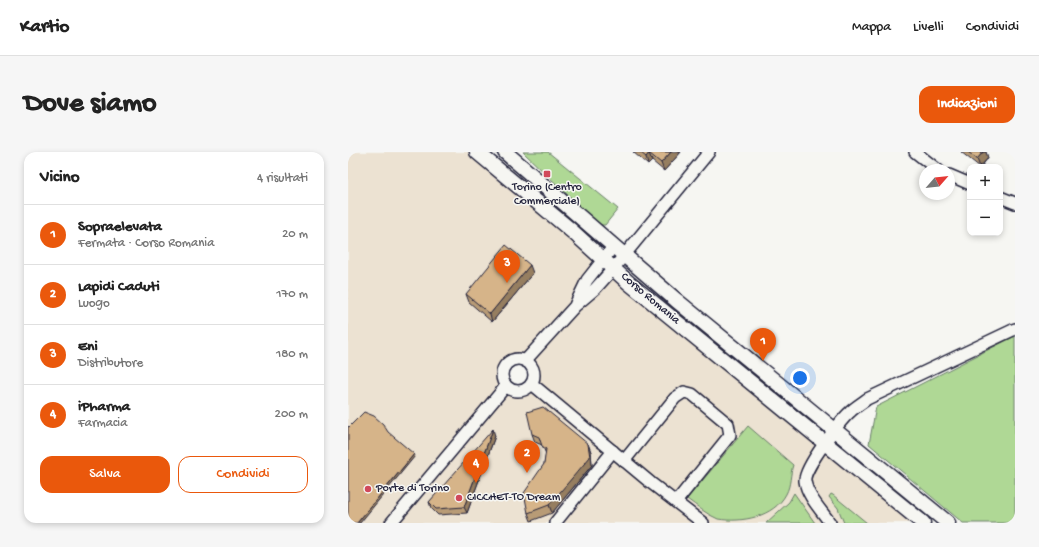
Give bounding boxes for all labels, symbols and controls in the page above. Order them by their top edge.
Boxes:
text: Kartio [20,16,69,39]
text: Mappa [852,19,891,36]
text: Livelli [913,19,944,36]
text: Condividi [966,19,1019,36]
button: Indicazioni [919,86,1015,123]
text: Dove siamo [24,88,157,121]
north arrow [919,164,955,200]
map controls [967,164,1003,236]
button: + [967,164,1003,200]
text: Vicino [40,168,80,188]
marker: Torino (Centro Commerciale) [542,169,552,179]
text: 4 risultati [257,171,308,186]
place label: Torino (Centro Commerciale) [511,181,582,209]
button: − [967,200,1003,236]
text: Sopraelevata [78,218,162,236]
text: 1 [50,227,56,242]
text: 20 m [282,227,308,242]
text: Fermata · Corso Romania [78,236,214,251]
pin: 3 [494,250,520,283]
street label: Corso Romania [617,270,683,328]
text: Lapidi Caduti [78,278,160,296]
text: 2 [50,287,56,302]
text: 170 m [276,287,308,302]
text: Luogo [78,296,110,311]
pin: 1 [750,328,776,361]
text: Eni [78,338,98,356]
text: 3 [50,347,56,362]
text: 180 m [276,347,308,362]
text: Distributore [78,356,143,371]
your location [790,368,810,388]
text: iPharma [78,398,130,416]
text: 4 [50,407,56,422]
text: 200 m [275,407,308,422]
text: Farmacia [78,416,127,431]
pin: 2 [514,440,540,473]
pin: 4 [463,450,489,483]
button: Salva [40,456,170,493]
button: Condividi [178,456,308,493]
place label: Porte di Torino [375,482,449,496]
marker: Porte di Torino [363,484,373,494]
place label: CICCHET-TO Dream [467,491,561,505]
marker: CICCHET-TO Dream [454,493,464,503]

